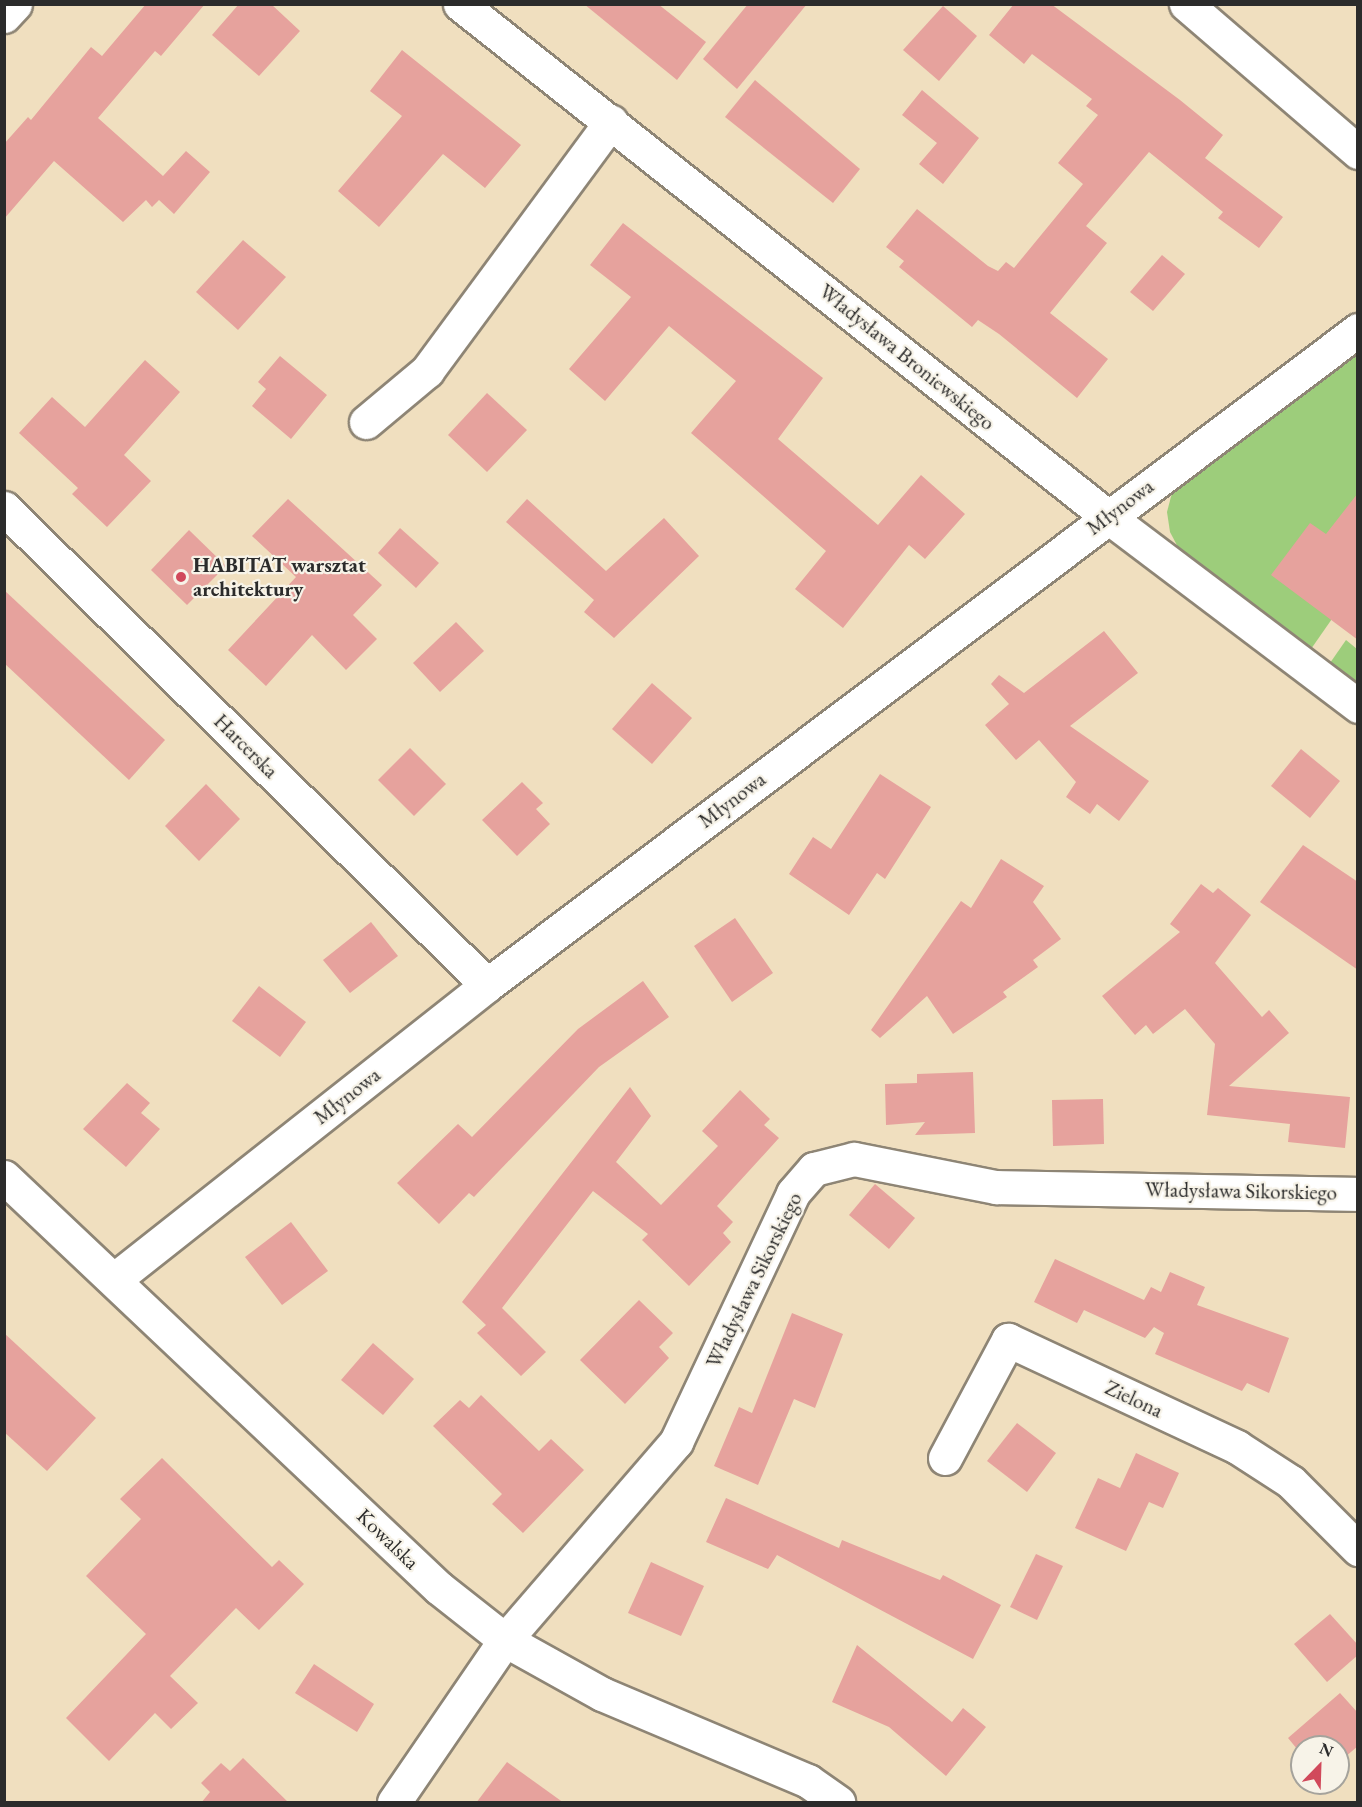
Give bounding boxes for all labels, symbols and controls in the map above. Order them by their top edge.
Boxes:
street label: Władysława Broniewskiego [814,278,1000,436]
street label: Młynowa [1081,474,1159,540]
place label: HABITAT warsztat architektury [193,552,366,602]
marker: HABITAT warsztat architektury [174,570,188,584]
street label: Harcerska [209,709,283,783]
street label: Młynowa [693,767,771,833]
street label: Młynowa [309,1062,385,1130]
street label: Władysława Sikorskiego [1145,1177,1337,1205]
street label: Władysława Sikorskiego [701,1188,807,1372]
street label: Zielona [1101,1375,1167,1423]
street label: Kowalska [352,1503,424,1575]
north arrow [1290,1735,1350,1795]
text: N [1316,1738,1337,1762]

